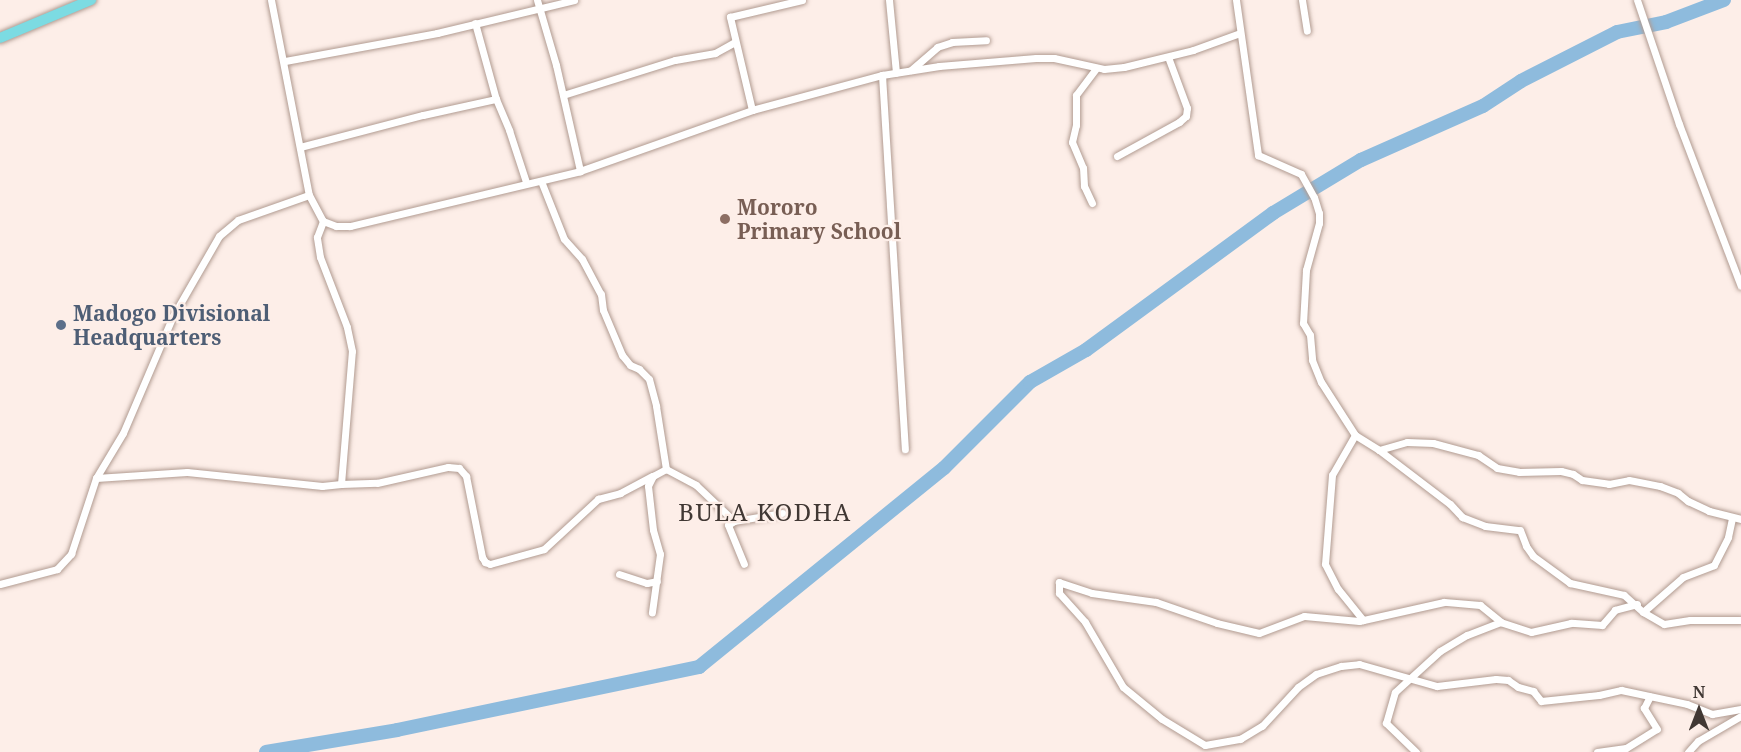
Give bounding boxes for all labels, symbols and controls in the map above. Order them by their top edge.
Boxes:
place label: Mororo Primary School [737,194,901,244]
marker: Mororo Primary School [718,212,732,226]
place label: Madogo Divisional Headquarters [73,300,270,350]
marker: Madogo Divisional Headquarters [54,318,68,332]
district label: BULA KODHA [678,498,852,526]
north arrow [1669,680,1729,740]
text: N [1693,681,1705,703]

